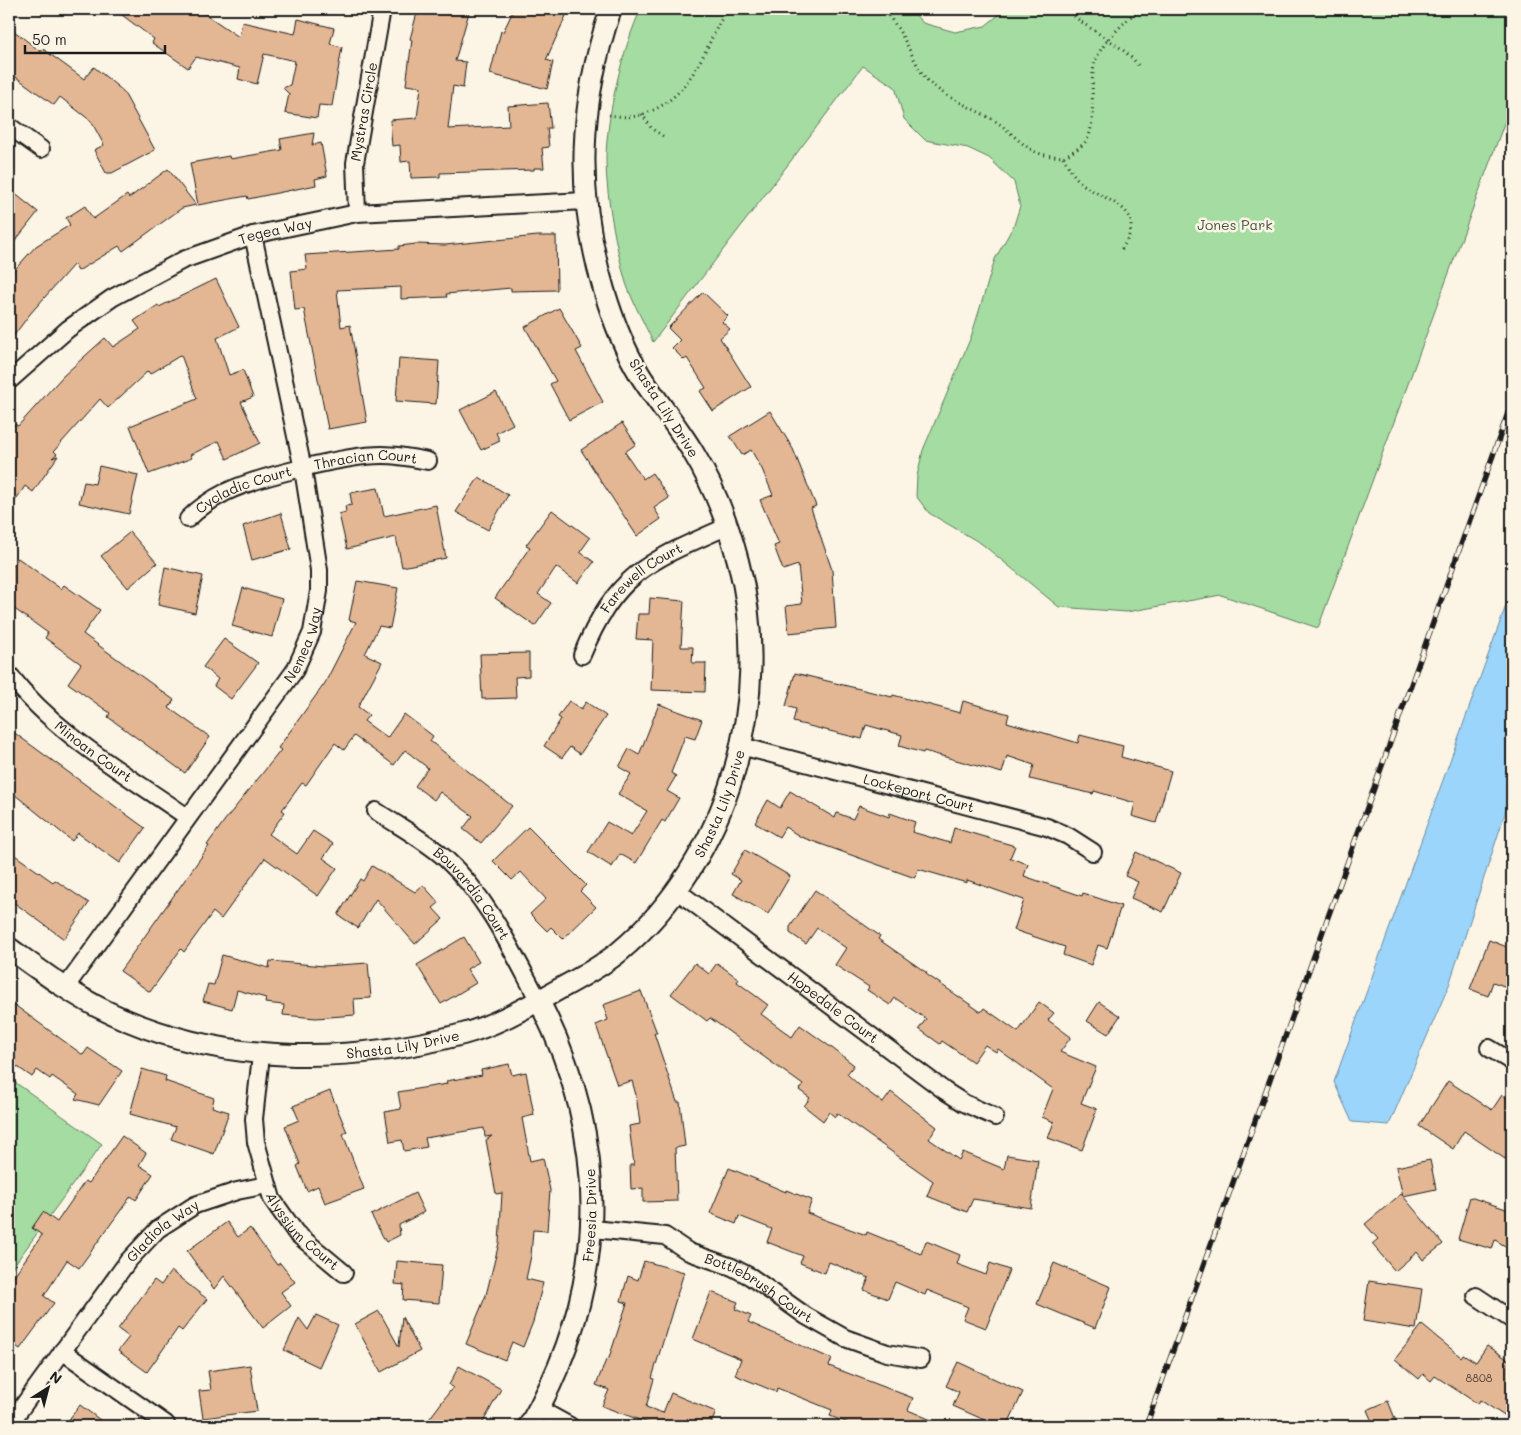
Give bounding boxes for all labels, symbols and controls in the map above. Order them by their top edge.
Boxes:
scale bar [25,22,165,54]
text: 50 m [32,29,67,49]
street label: Mystras Circle [345,61,381,163]
street label: Tegea Way [236,213,314,248]
park label: Jones Park [1197,215,1273,234]
street label: Shasta Lily Drive [625,354,704,461]
street label: Thracian Court [312,445,419,474]
street label: Cycladic Court [191,461,293,518]
street label: Farewell Court [596,538,685,616]
street label: Nemea Way [279,606,325,686]
street label: Minoan Court [51,716,136,786]
street label: Shasta Lily Drive [689,748,749,861]
street label: Lockeport Court [862,769,976,816]
street label: Bouvardia Court [430,842,514,943]
street label: Hopedale Court [784,967,883,1047]
street label: Shasta Lily Drive [345,1025,462,1063]
street label: Freesia Drive [578,1168,601,1263]
street label: Alyssium Court [262,1190,343,1274]
street label: Gladiola Way [122,1195,202,1266]
street label: Bottlebrush Court [702,1248,816,1327]
north arrow [22,1362,72,1412]
text: N [46,1366,66,1388]
house number: 8808 [1466,1370,1493,1385]

